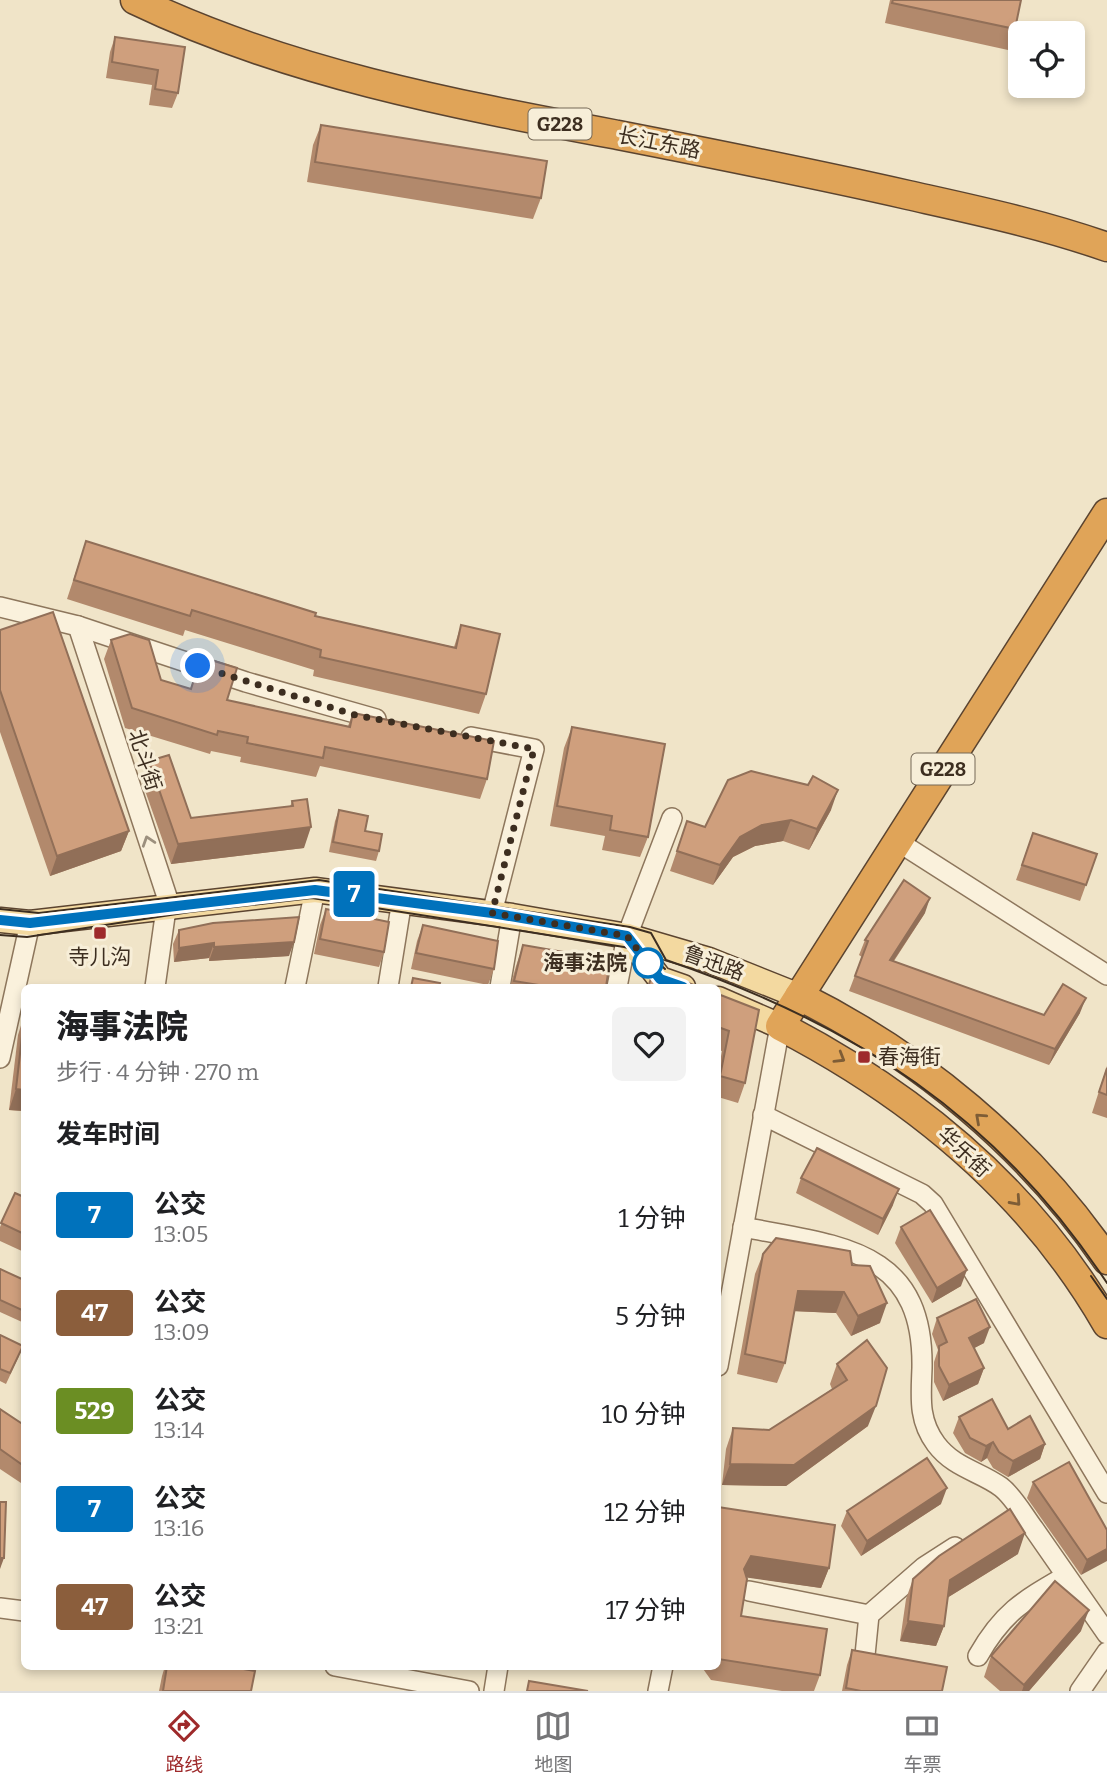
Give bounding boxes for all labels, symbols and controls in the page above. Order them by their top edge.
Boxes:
map controls [1008,21,1085,98]
button: locate [1008,21,1085,98]
road number: G228 [528,108,592,140]
street label: 长江东路 [615,122,703,164]
your location [180,648,215,683]
street label: 北斗街 [123,726,167,794]
road number: G228 [912,754,974,784]
one-way arrow [142,835,156,848]
line badge: 7 [331,871,377,917]
text: 7 [348,880,360,908]
marker: 寺儿沟 [92,925,108,941]
street label: 鲁迅路 [680,940,748,986]
place label: 寺儿沟 [69,944,132,970]
marker: 海事法院 [633,948,663,978]
place label: 海事法院 [543,950,627,976]
text: 海事法院 [56,1007,188,1047]
button: heart [612,1007,686,1081]
place label: 春海街 [878,1044,941,1070]
marker: 春海街 [856,1049,872,1065]
one-way arrow [832,1050,845,1063]
text: 步行 · 4 分钟 · 270 m [56,1058,259,1086]
one-way arrow [975,1114,988,1126]
text: 发车时间 [56,1119,160,1150]
street label: 华乐街 [932,1121,996,1183]
text: 公交 [154,1189,206,1220]
one-way arrow [1007,1193,1020,1206]
text: 7 [88,1201,101,1229]
text: 1 分钟 [618,1203,686,1234]
text: 13:05 [154,1220,208,1248]
text: 公交 [154,1287,206,1318]
text: 47 [81,1299,108,1327]
text: 5 分钟 [615,1301,686,1332]
text: 13:09 [154,1318,210,1346]
text: 公交 [154,1385,206,1416]
text: 529 [74,1397,115,1425]
text: 10 分钟 [602,1399,686,1430]
text: 13:14 [154,1416,204,1444]
text: 公交 [154,1483,206,1514]
text: 7 [88,1495,101,1523]
text: 12 分钟 [604,1497,686,1528]
text: 13:16 [154,1514,204,1542]
text: 公交 [154,1581,206,1612]
text: 47 [81,1593,108,1621]
text: 17 分钟 [605,1595,686,1626]
text: 13:21 [154,1612,203,1640]
tab: 路线 [165,1707,204,1776]
tab: 地图 [534,1707,573,1776]
tab: 车票 [903,1707,942,1776]

